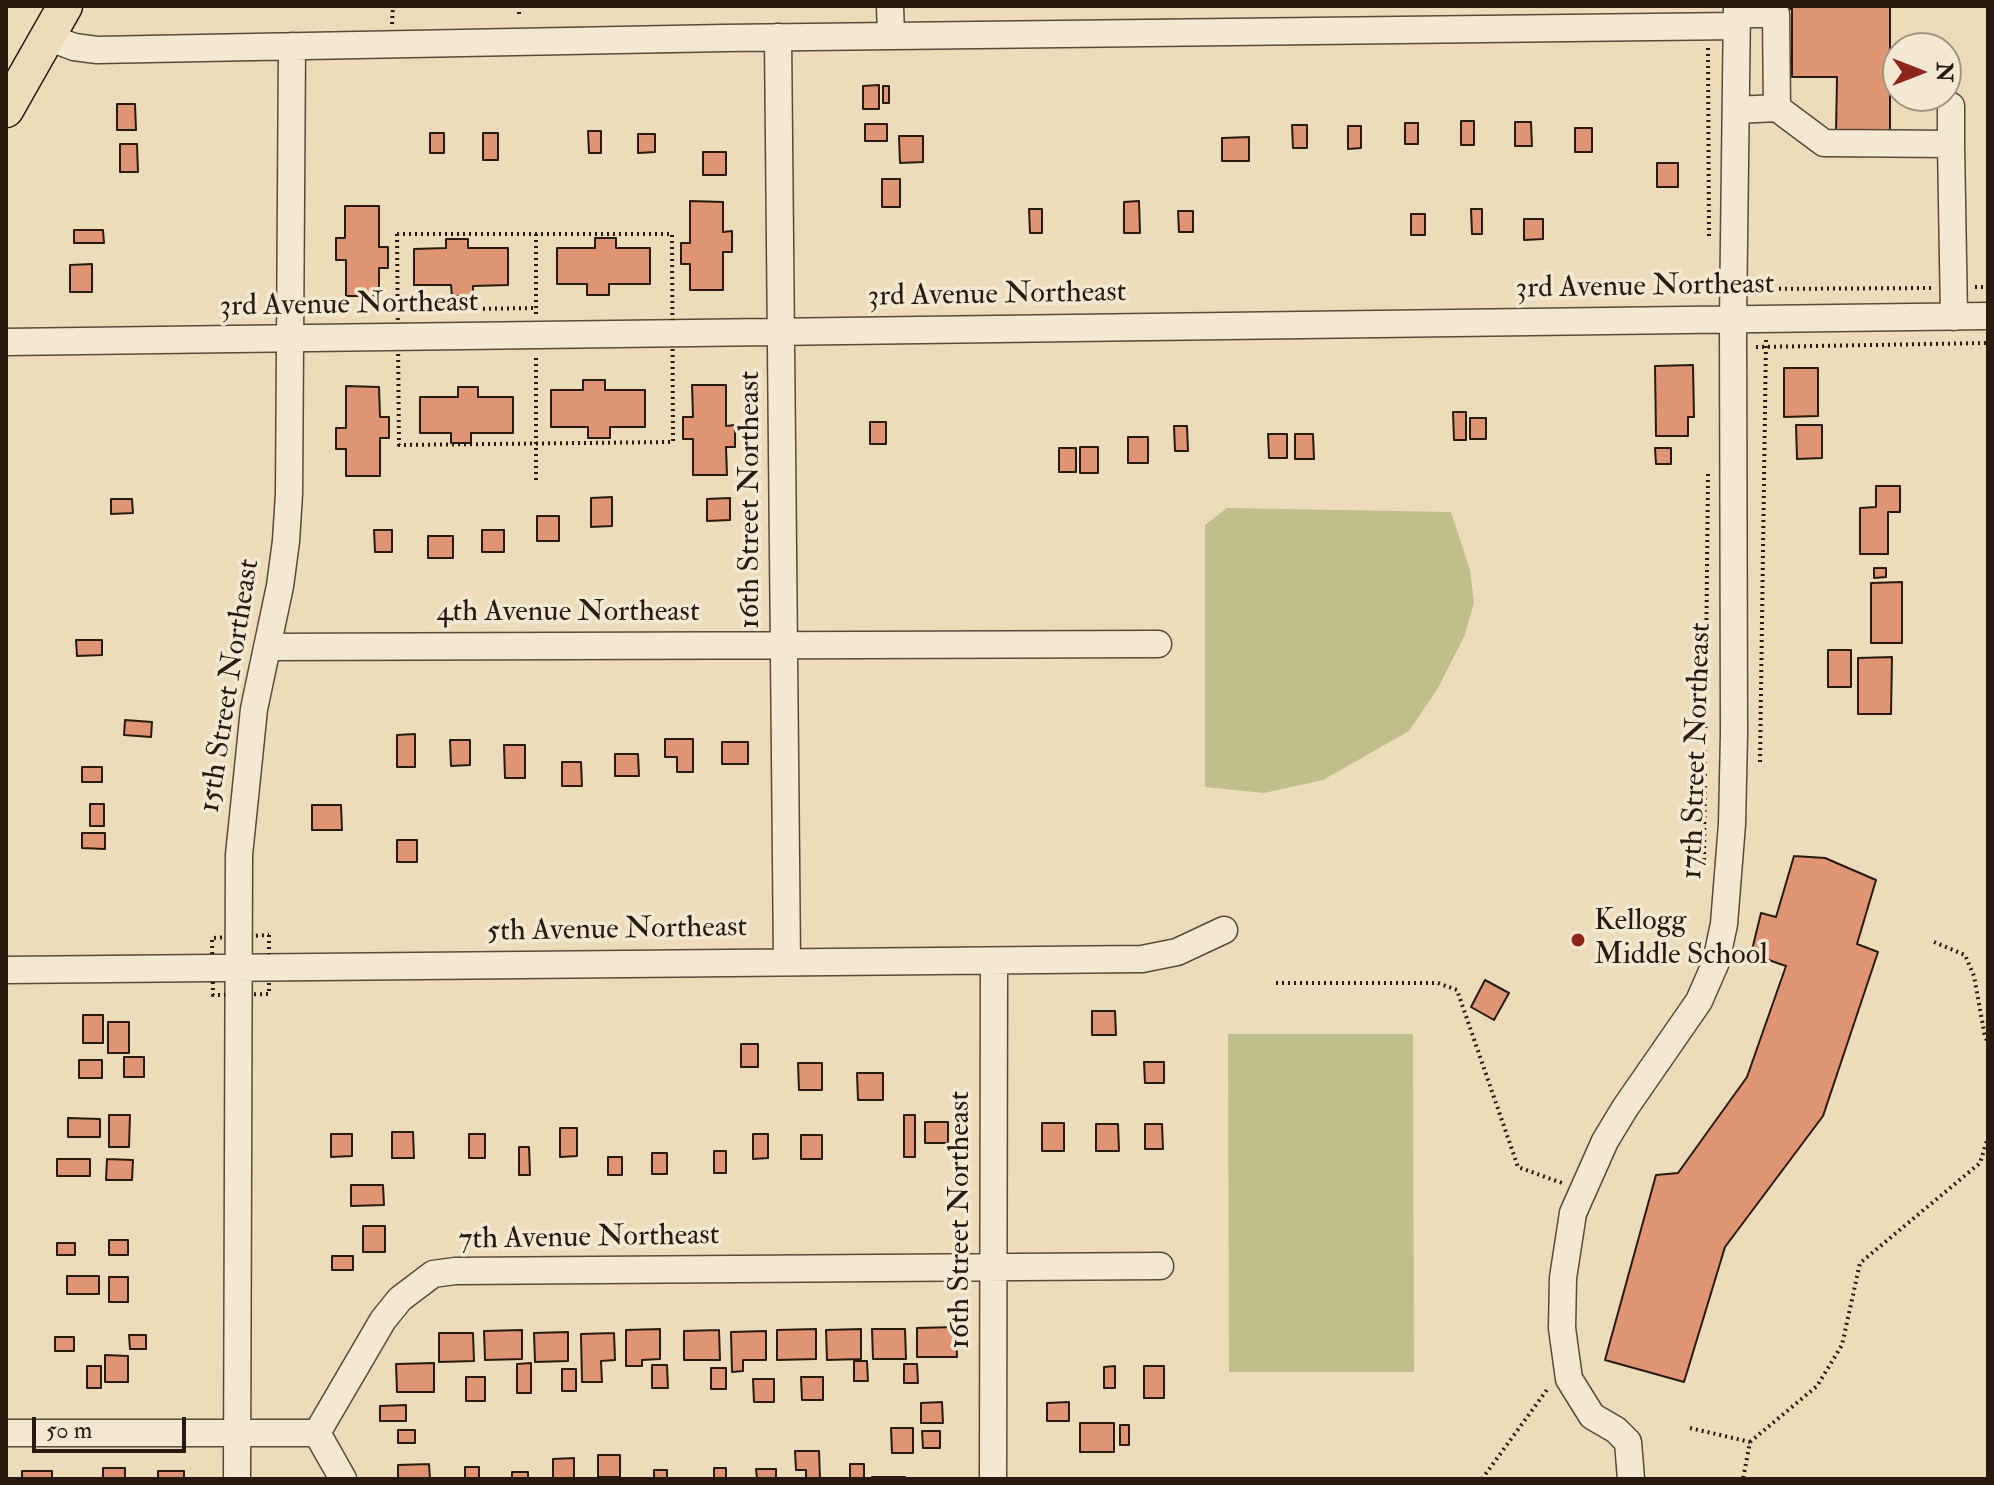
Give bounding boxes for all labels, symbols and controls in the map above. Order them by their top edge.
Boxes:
north arrow [1882,32,1962,112]
text: N [1930,62,1958,82]
street label: 3rd Avenue Northeast [1515,268,1775,308]
street label: 3rd Avenue Northeast [867,276,1127,316]
street label: 3rd Avenue Northeast [219,286,479,326]
street label: 16th Street Northeast [734,371,770,629]
street label: 15th Street Northeast [193,557,269,815]
street label: 4th Avenue Northeast [436,596,700,632]
street label: 17th Street Northeast [1676,622,1720,880]
place label: Kellogg Middle School [1594,905,1768,976]
street label: 5th Avenue Northeast [487,911,747,951]
marker: Kellogg Middle School [1569,931,1587,949]
street label: 16th Street Northeast [944,1091,980,1349]
street label: 7th Avenue Northeast [458,1219,720,1259]
scale bar [36,1401,190,1451]
text: 50 m [46,1415,92,1446]

